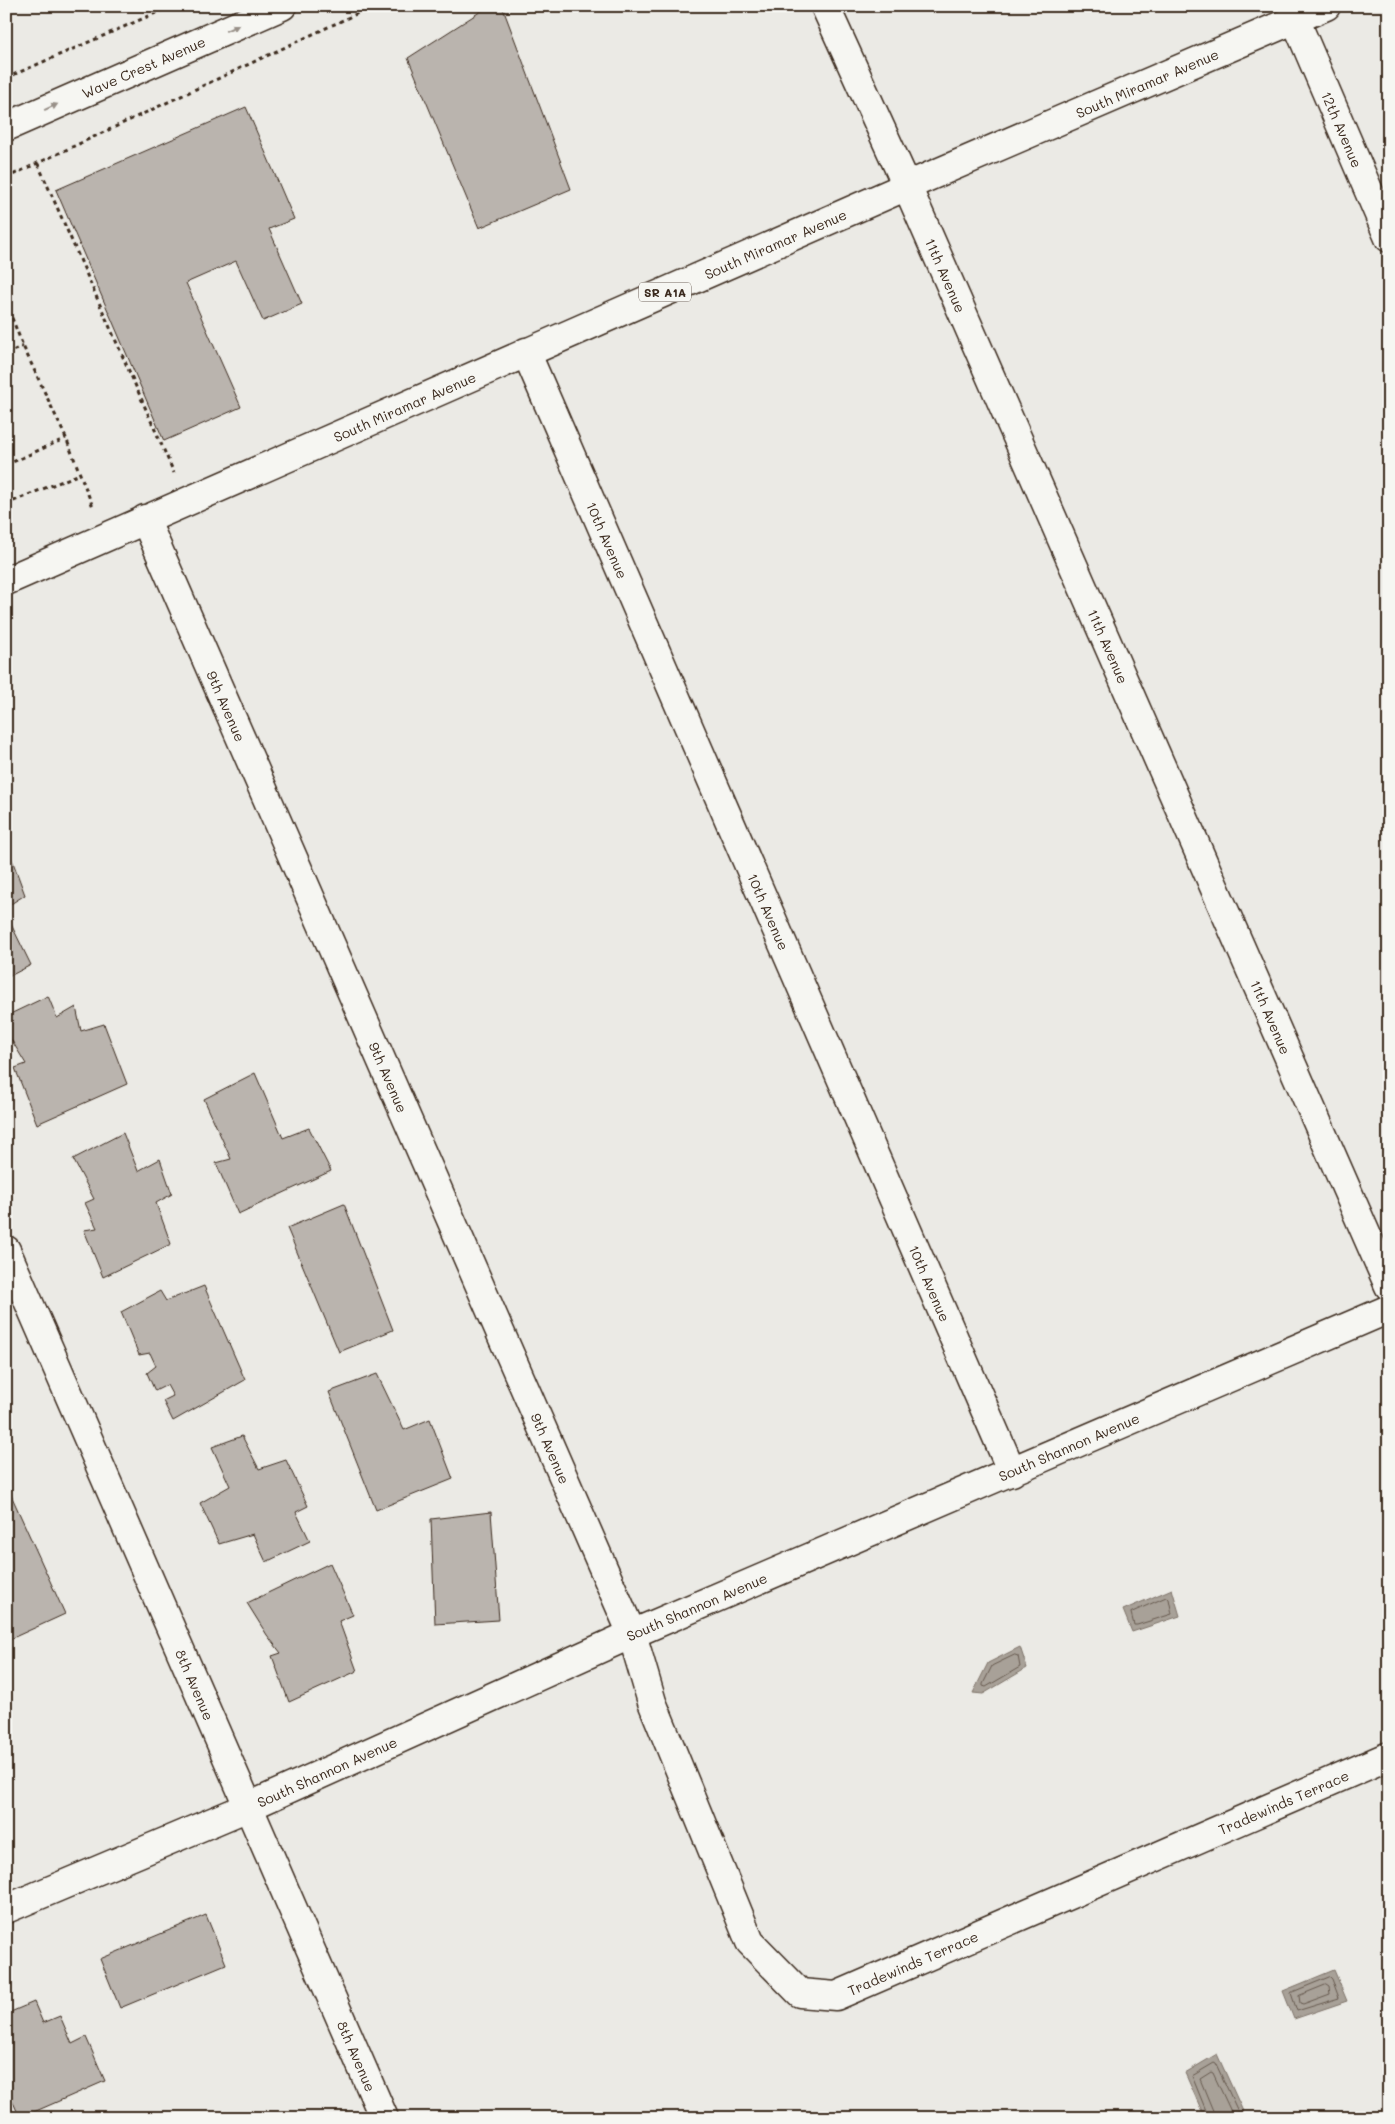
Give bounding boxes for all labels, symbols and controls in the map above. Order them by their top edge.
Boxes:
one-way arrow [225,24,239,32]
street label: Wave Crest Avenue [79,31,208,102]
street label: South Miramar Avenue [1073,44,1221,122]
street label: 12th Avenue [1318,88,1367,170]
one-way arrow [44,103,58,111]
street label: South Miramar Avenue [701,204,849,283]
street label: 11th Avenue [921,235,971,315]
road number: SR A1A [639,282,691,302]
street label: South Miramar Avenue [330,367,479,446]
street label: 10th Avenue [583,499,633,581]
street label: 11th Avenue [1084,606,1133,686]
street label: 9th Avenue [203,668,250,744]
street label: 10th Avenue [744,870,794,953]
street label: 11th Avenue [1246,977,1296,1057]
street label: 9th Avenue [365,1039,413,1115]
street label: 10th Avenue [905,1242,955,1324]
street label: South Shannon Avenue [995,1408,1142,1485]
street label: 9th Avenue [527,1410,575,1487]
street label: South Shannon Avenue [623,1568,770,1645]
street label: 8th Avenue [171,1646,219,1723]
street label: South Shannon Avenue [254,1732,400,1811]
street label: Tradewinds Terrace [1215,1765,1352,1839]
street label: Tradewinds Terrace [845,1926,981,1999]
street label: 8th Avenue [333,2017,381,2094]

